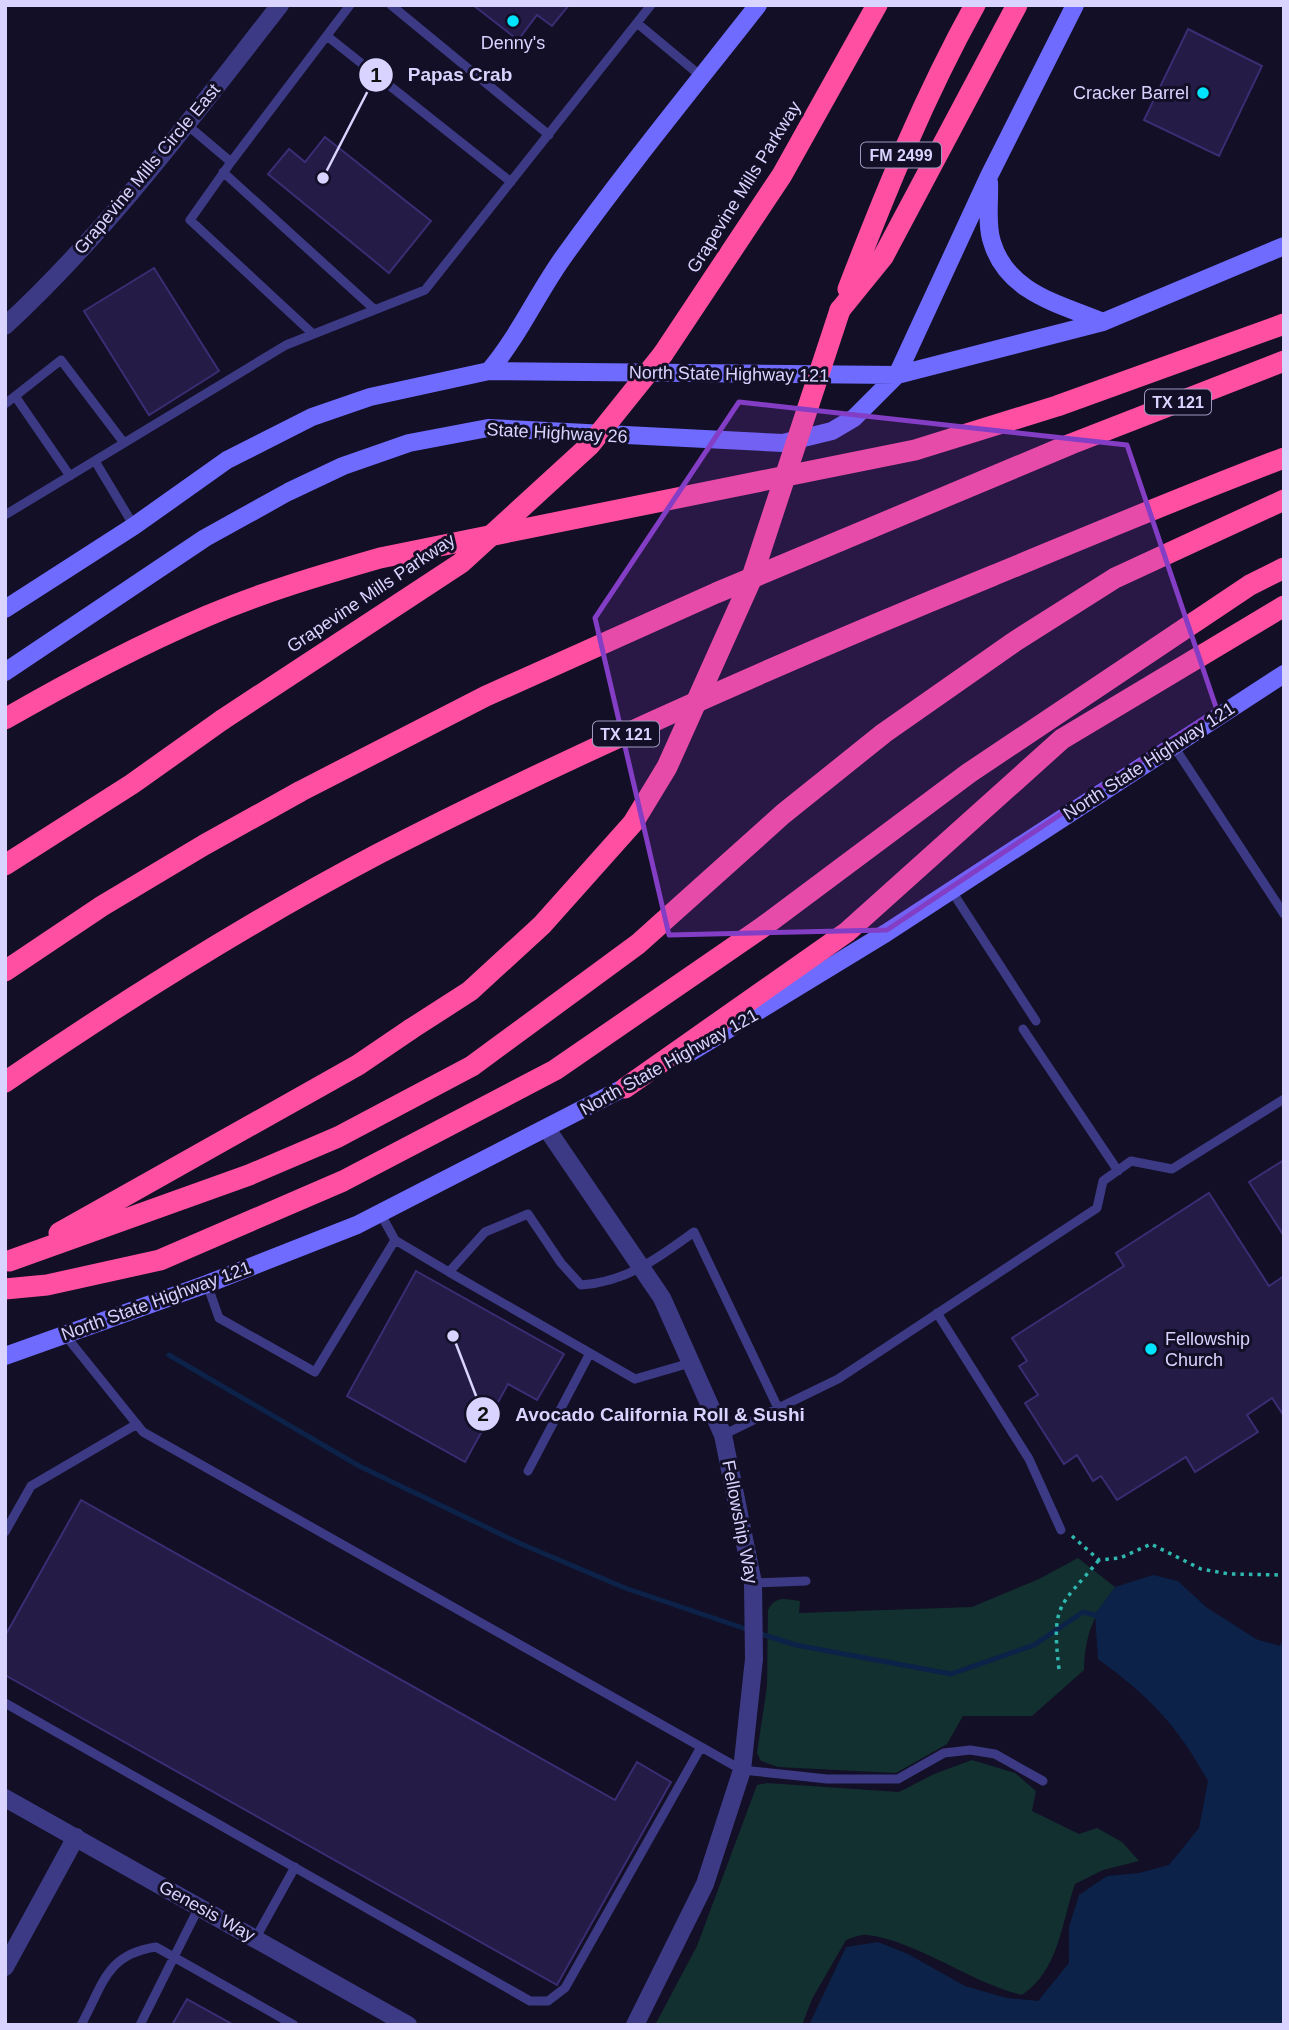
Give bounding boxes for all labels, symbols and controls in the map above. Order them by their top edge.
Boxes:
marker: Denny's [505,13,521,29]
place label: Denny's [481,33,545,53]
callout: Papas Crab [359,55,526,95]
text: 1 [370,63,382,86]
text: Papas Crab [408,64,512,85]
street label: Grapevine Mills Circle East [70,80,224,258]
place label: Cracker Barrel [1073,83,1189,103]
marker: Cracker Barrel [1195,85,1211,101]
street label: Grapevine Mills Parkway [683,98,805,276]
road number: FM 2499 [861,142,941,168]
street label: North State Highway 121 [629,362,829,386]
road number: TX 121 [1145,390,1211,414]
street label: State Highway 26 [486,419,628,447]
street label: Grapevine Mills Parkway [283,529,459,657]
street label: North State Highway 121 [1060,698,1238,824]
road number: TX 121 [593,722,659,747]
street label: North State Highway 121 [577,1005,761,1119]
street label: North State Highway 121 [59,1257,253,1345]
place label: Fellowship Church [1165,1329,1250,1370]
marker: Fellowship Church [1143,1341,1159,1357]
callout: Avocado California Roll & Sushi [466,1394,818,1434]
text: 2 [477,1402,489,1425]
text: Avocado California Roll & Sushi [515,1404,805,1425]
street label: Fellowship Way [718,1459,762,1585]
street label: Genesis Way [156,1876,258,1946]

